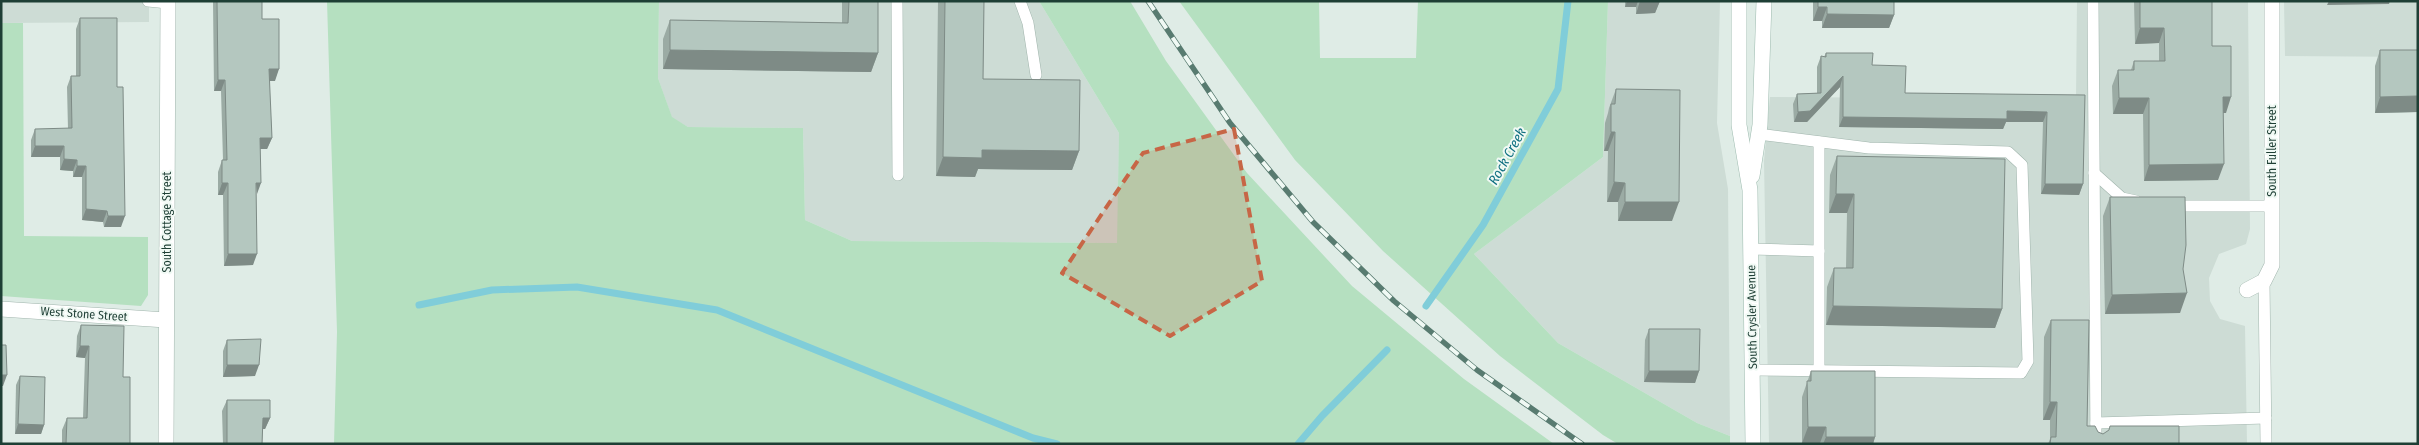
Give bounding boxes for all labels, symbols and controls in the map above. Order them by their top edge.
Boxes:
street label: South Fuller Street [2265,105,2279,197]
water label: Rock Creek [1485,125,1530,188]
street label: South Cottage Street [160,171,174,273]
street label: South Crysler Avenue [1744,265,1760,369]
street label: West Stone Street [40,304,128,324]

